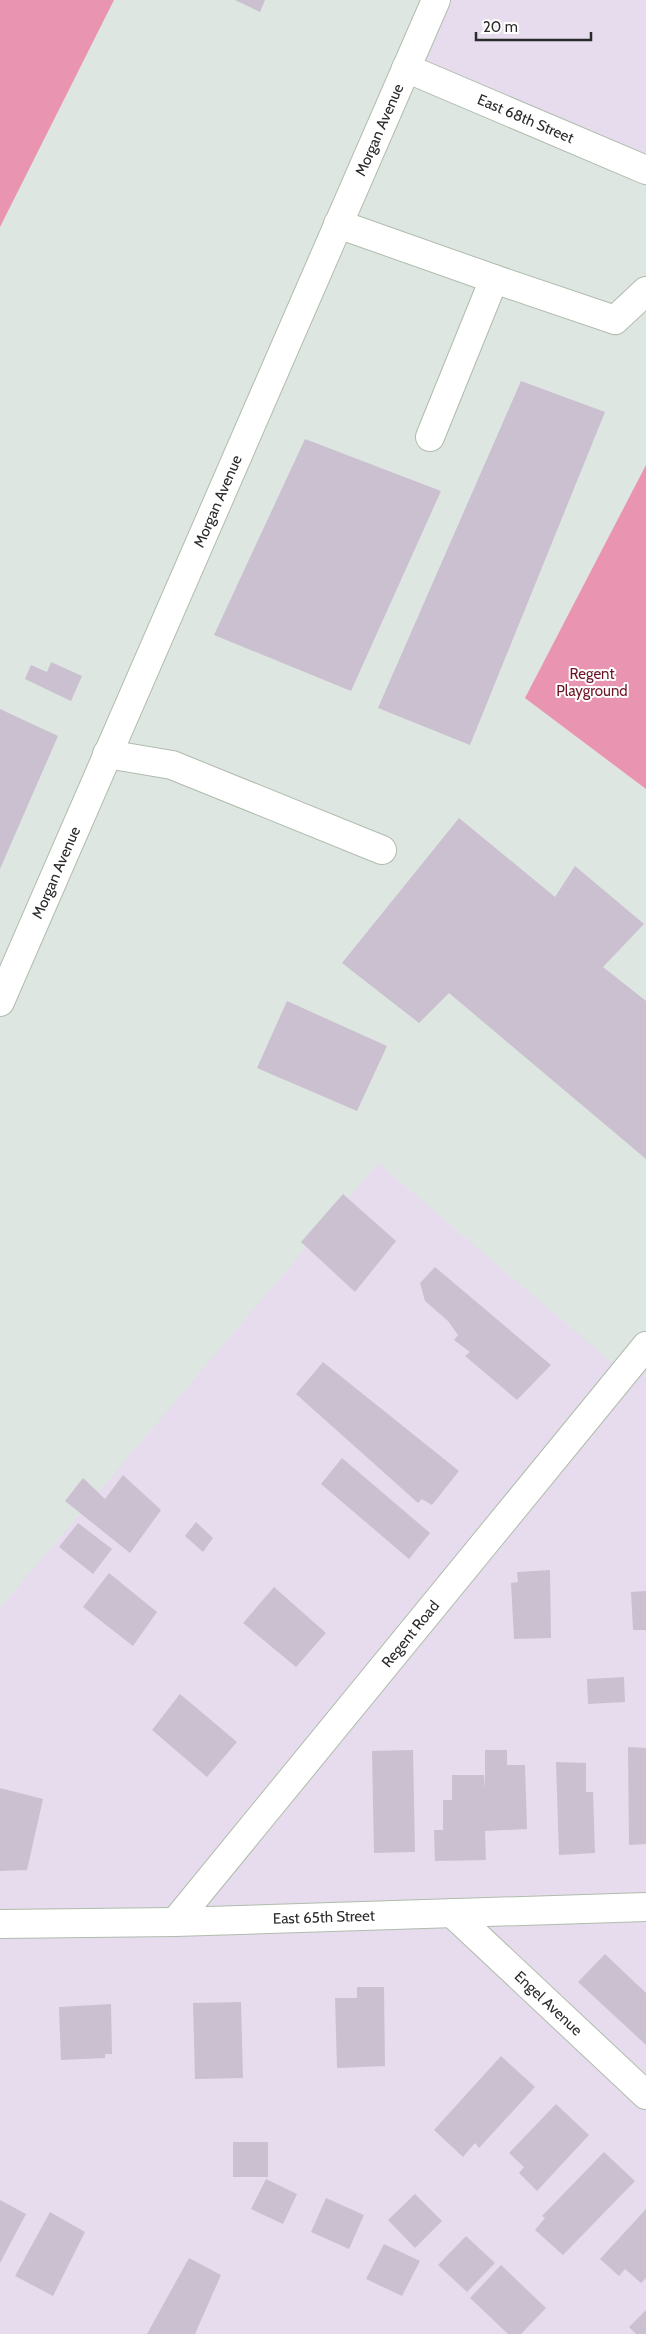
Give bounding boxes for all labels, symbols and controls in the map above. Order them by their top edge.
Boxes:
scale bar [476,10,591,42]
text: 20 m [483,18,518,36]
street label: Morgan Avenue [351,81,408,179]
street label: East 68th Street [475,90,577,147]
street label: Morgan Avenue [190,452,246,550]
park label: Regent Playground [556,665,628,700]
street label: Morgan Avenue [28,823,84,922]
street label: Regent Road [378,1597,443,1671]
street label: East 65th Street [273,1907,375,1928]
street label: Engel Avenue [511,1967,586,2040]

